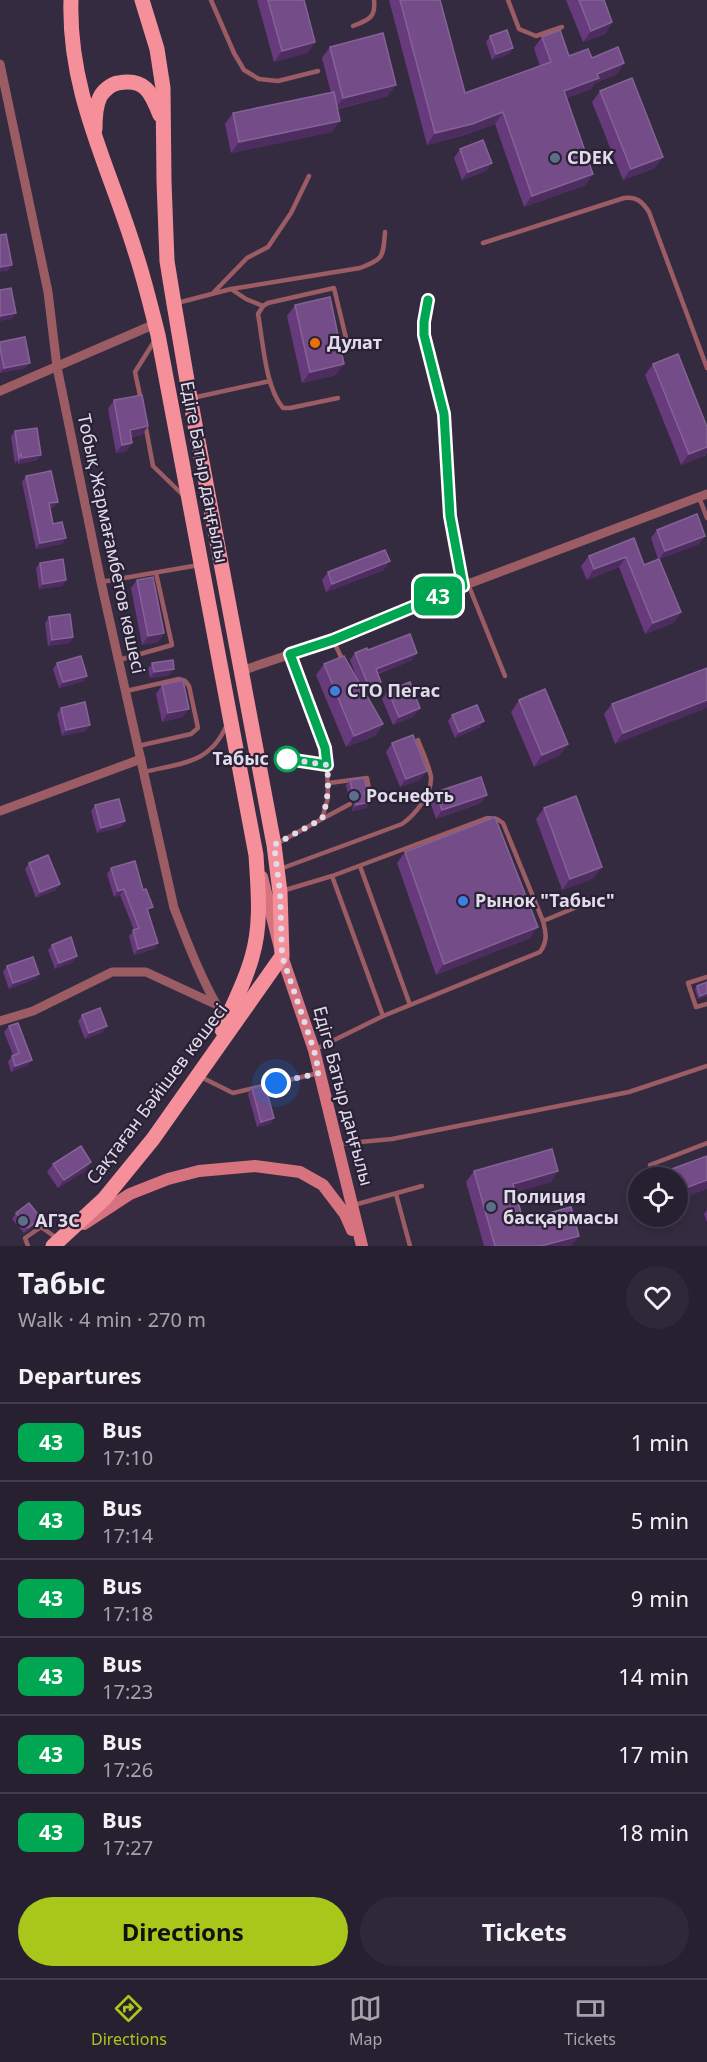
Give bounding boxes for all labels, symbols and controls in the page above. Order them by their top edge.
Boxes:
place label: CDEK [567,145,614,169]
marker: CDEK [548,151,562,165]
place label: Дулат [327,330,382,354]
marker: Дулат [308,336,322,350]
street label: Едіге Батыр даңғылы [176,379,234,565]
street label: Тобық Жармағамбетов көшесі [73,412,151,676]
line badge: 43 [411,576,465,616]
text: 43 [426,582,450,610]
place label: СТО Пегас [347,678,440,702]
marker: СТО Пегас [328,684,342,698]
place label: Табыс [213,746,269,770]
marker: Табыс [274,746,300,772]
place label: Роснефть [366,783,454,807]
marker: Роснефть [347,789,361,803]
place label: Рынок "Табыс" [475,888,615,912]
marker: Рынок "Табыс" [456,894,470,908]
street label: Сақтаған Бәйішев көшесі [80,998,232,1189]
street label: Едіге Батыр даңғылы [308,1003,379,1188]
your location [261,1068,291,1098]
map controls [628,1167,688,1227]
button: locate [628,1167,688,1227]
place label: Полиция басқармасы [503,1184,619,1229]
marker: Полиция басқармасы [484,1200,498,1214]
place label: АГЗС [35,1208,80,1232]
marker: АГЗС [16,1214,30,1228]
text: Табыс [18,1264,106,1302]
button: heart [626,1266,689,1329]
text: Walk · 4 min · 270 m [18,1306,206,1333]
text: Departures [18,1360,142,1390]
text: Bus [102,1414,142,1444]
text: 1 min [631,1427,689,1457]
text: 43 [39,1428,63,1456]
text: 17:10 [102,1444,153,1471]
text: Bus [102,1492,142,1522]
text: 5 min [631,1505,689,1535]
text: 43 [39,1506,63,1534]
text: 17:14 [102,1522,153,1549]
text: Bus [102,1570,142,1600]
text: 9 min [631,1583,689,1613]
text: 43 [39,1584,63,1612]
text: 17:18 [102,1600,153,1627]
text: Bus [102,1648,142,1678]
text: 14 min [618,1661,689,1691]
text: 43 [39,1662,63,1690]
text: 17:23 [102,1678,153,1705]
text: Bus [102,1726,142,1756]
text: 17 min [618,1739,689,1769]
text: 43 [39,1740,63,1768]
text: 17:26 [102,1756,153,1783]
text: Bus [102,1804,142,1834]
text: 18 min [618,1817,689,1847]
text: 43 [39,1818,63,1846]
text: 17:27 [102,1834,153,1861]
button: Directions [18,1897,348,1966]
button: Tickets [360,1897,689,1966]
tab: Directions [91,1992,167,2050]
tab: Map [349,1992,382,2050]
tab: Tickets [564,1992,616,2050]

